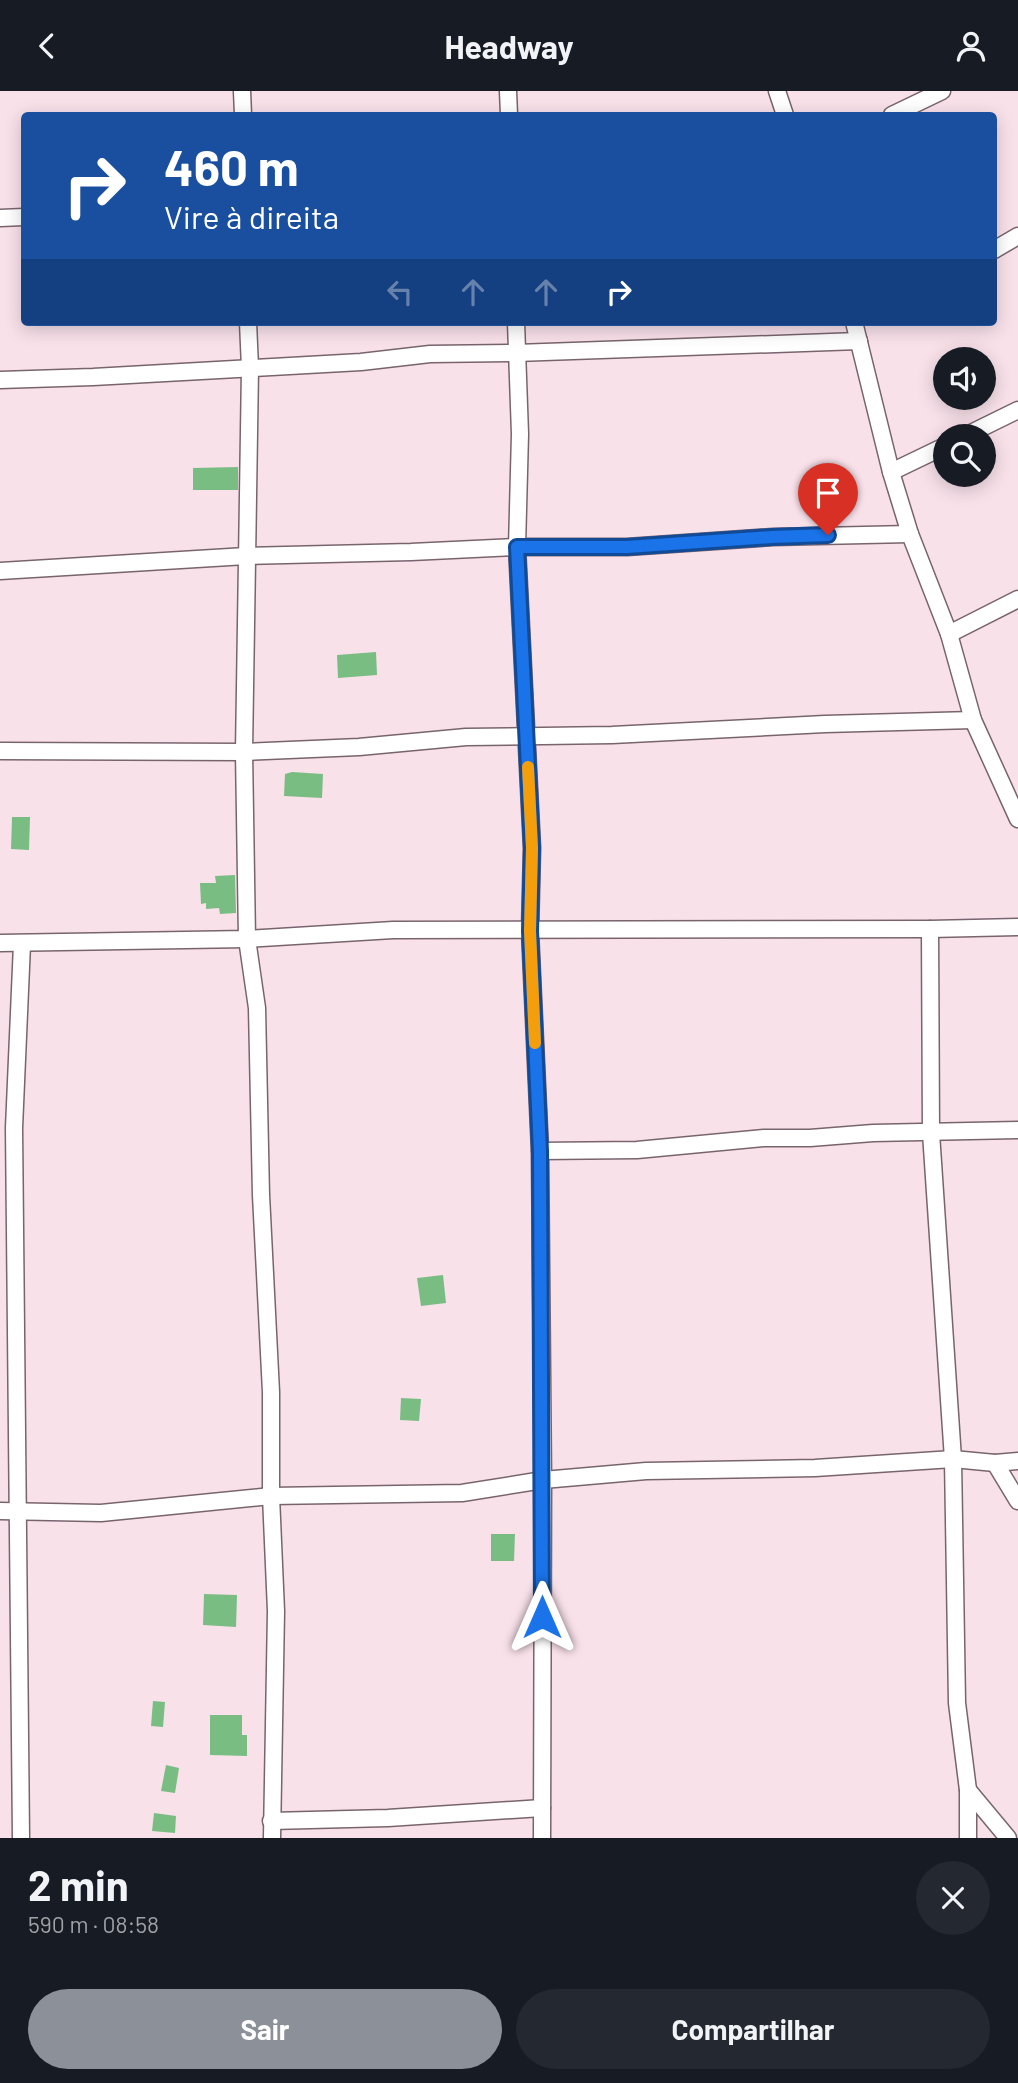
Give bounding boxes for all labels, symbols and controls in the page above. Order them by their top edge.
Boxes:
icon: back [28,27,66,65]
text: Headway [444,27,574,65]
icon: person [952,27,990,65]
text: 460 m [164,137,299,196]
icon: right [49,140,140,231]
text: Vire à direita [164,197,339,235]
icon: left [381,273,419,311]
icon: ahead [454,273,492,311]
icon: ahead [527,273,565,311]
icon: right [600,273,638,311]
map controls [933,347,996,487]
button: sound [933,347,996,410]
button: search [933,424,996,487]
pin [798,463,858,535]
icon: arrive [809,474,847,512]
position arrow [505,1580,579,1654]
text: 2 min [28,1859,129,1909]
button: close [916,1861,990,1935]
text: 590 m · 08:58 [28,1910,159,1938]
button: Sair [28,1989,502,2069]
button: Compartilhar [516,1989,990,2069]

